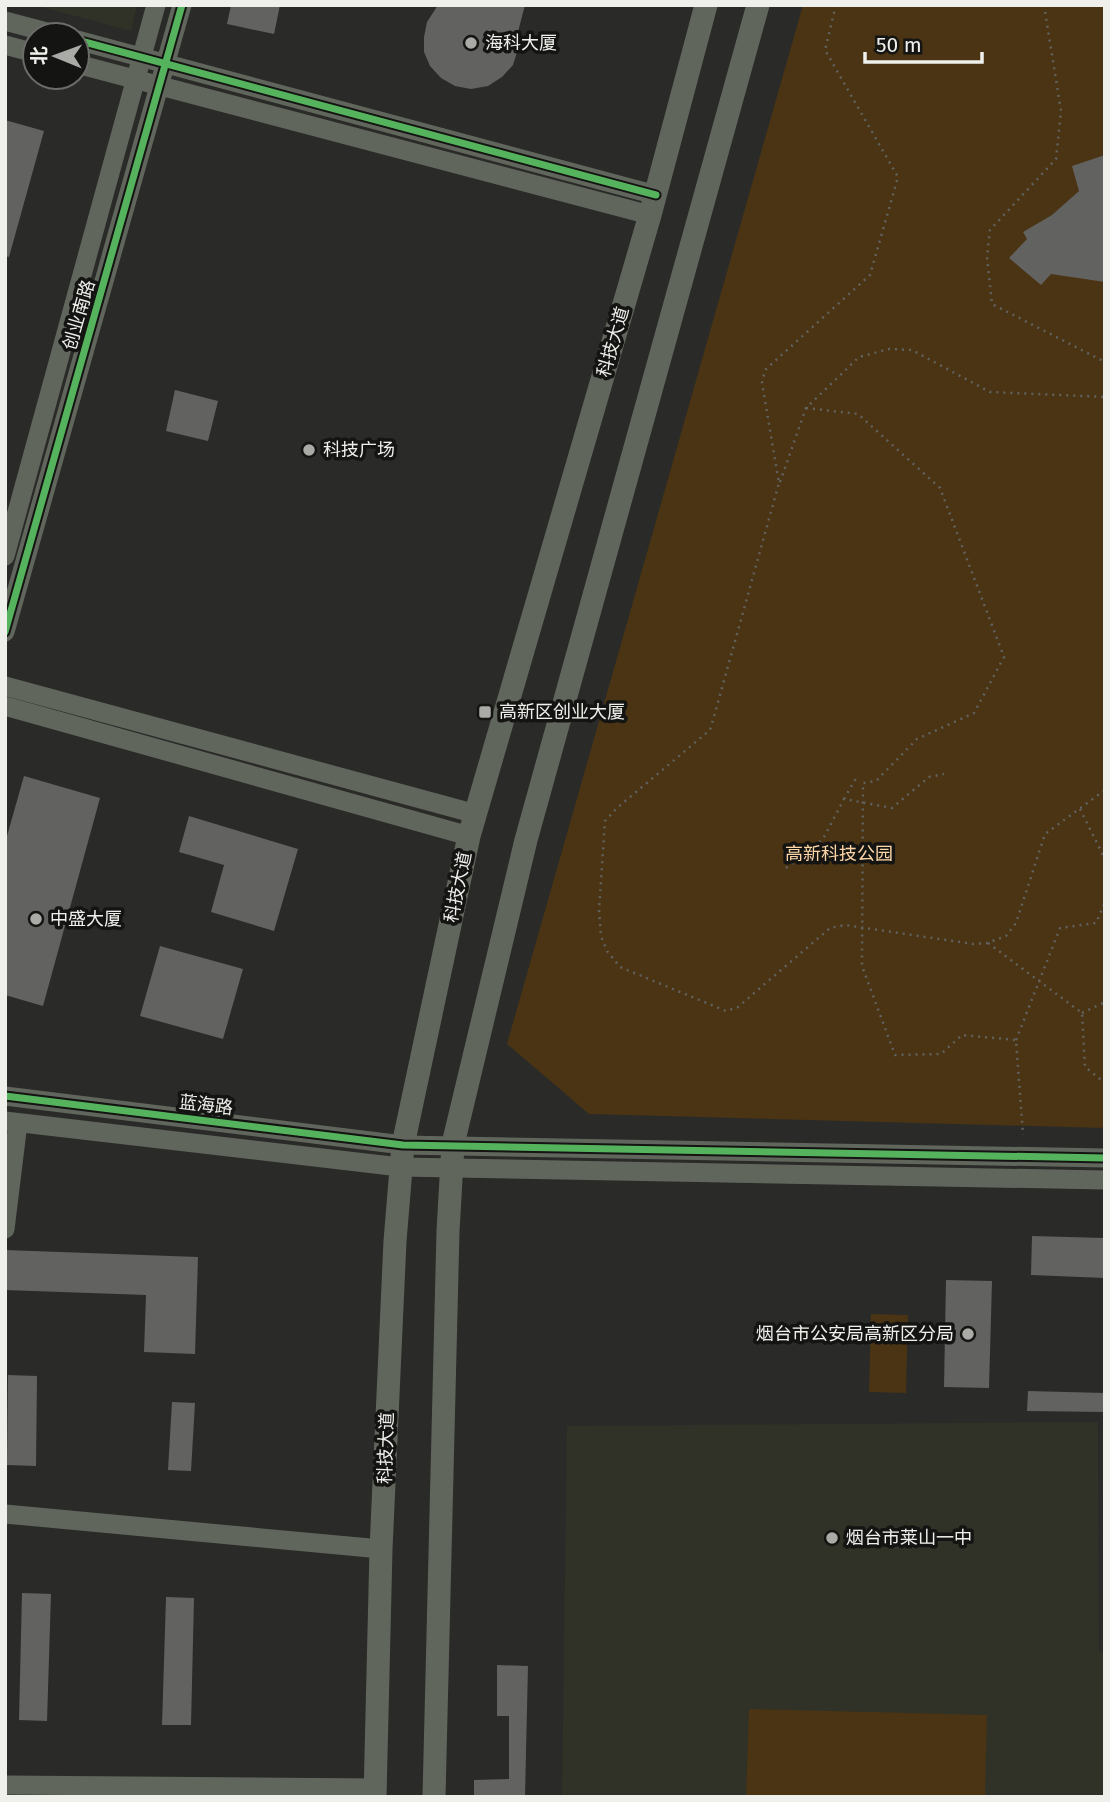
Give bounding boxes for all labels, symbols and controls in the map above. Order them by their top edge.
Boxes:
north arrow [21,21,91,91]
scale bar [865,21,982,65]
place label: 海科大厦 [485,32,557,54]
text: 50 m [876,32,922,58]
marker: 海科大厦 [463,35,479,51]
text: 北 [28,46,51,65]
street label: 创业南路 [59,277,99,353]
street label: 科技大道 [593,304,633,380]
place label: 科技广场 [323,439,395,461]
marker: 科技广场 [301,442,317,458]
place label: 高新区创业大厦 [499,701,625,723]
marker: 高新区创业大厦 [477,704,493,720]
park label: 高新科技公园 [785,843,893,865]
street label: 科技大道 [440,849,476,925]
place label: 中盛大厦 [50,908,122,930]
marker: 中盛大厦 [28,911,44,927]
street label: 蓝海路 [178,1091,234,1119]
place label: 烟台市公安局高新区分局 [756,1323,954,1345]
marker: 烟台市公安局高新区分局 [960,1326,976,1342]
street label: 科技大道 [374,1412,398,1484]
place label: 烟台市莱山一中 [846,1527,972,1549]
marker: 烟台市莱山一中 [824,1530,840,1546]

